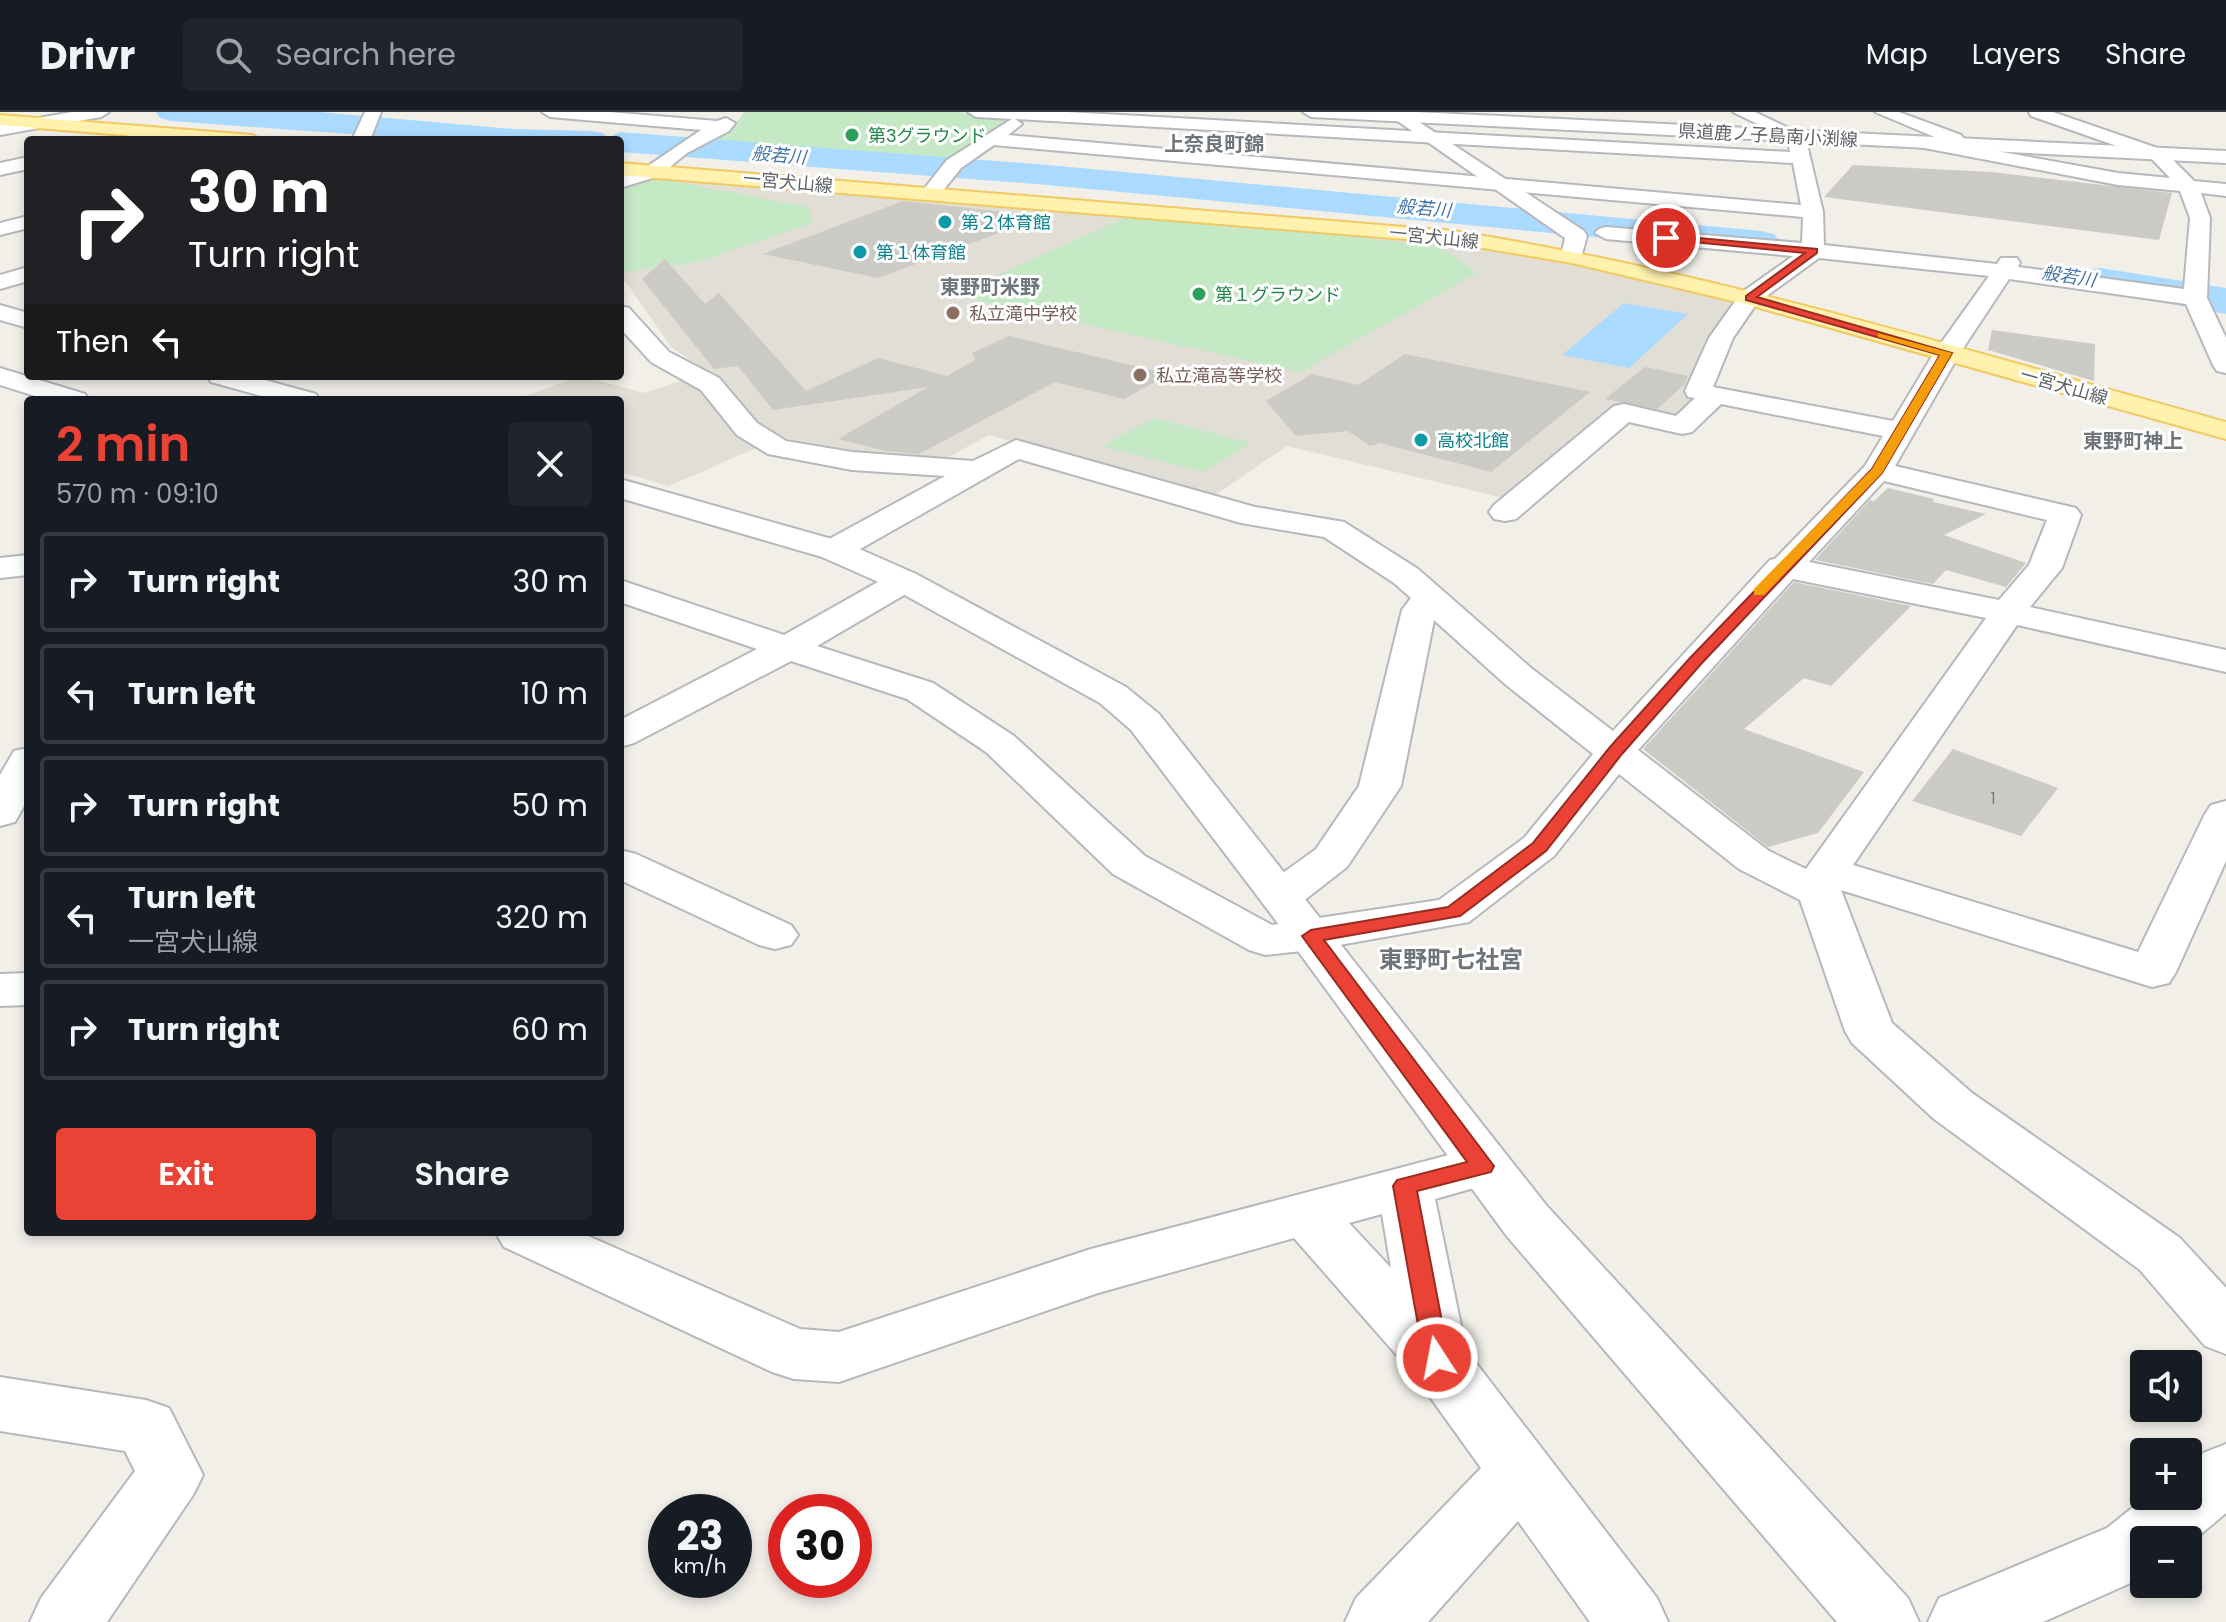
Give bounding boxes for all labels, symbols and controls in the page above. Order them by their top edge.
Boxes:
search box [183,19,743,91]
text: Drivr [40,29,135,82]
icon: search [211,33,255,77]
text: Search here [275,33,456,76]
text: Map [1866,35,1928,74]
text: Layers [1972,35,2061,74]
text: Share [2105,35,2186,74]
street label: 県道鹿ノ子島南小渕線 [1677,118,1859,152]
place label: 第3グラウンド [868,123,987,148]
marker: 第3グラウンド [843,126,861,144]
district label: 上奈良町錦 [1164,130,1264,158]
water label: 般若川 [751,140,809,170]
text: 30 m [188,153,330,232]
street label: 一宮犬山線 [742,166,834,198]
icon: right [56,168,160,272]
water label: 般若川 [1396,193,1454,223]
pin [1632,204,1700,272]
place label: 第２体育館 [961,210,1051,235]
marker: 第２体育館 [936,213,954,231]
icon: arrive [1644,216,1688,260]
street label: 一宮犬山線 [1388,220,1480,254]
text: Turn right [188,229,359,280]
place label: 第１体育館 [876,240,966,265]
marker: 第１体育館 [851,243,869,261]
water label: 般若川 [2040,259,2100,293]
district label: 東野町米野 [940,273,1040,301]
place label: 第１グラウンド [1215,282,1341,307]
marker: 第１グラウンド [1190,285,1208,303]
place label: 私立滝中学校 [969,301,1077,326]
marker: 私立滝中学校 [944,304,962,322]
text: Then [56,320,129,363]
icon: left [145,320,189,364]
street label: 一宮犬山線 [2017,362,2111,410]
place label: 私立滝高等学校 [1156,363,1282,388]
marker: 私立滝高等学校 [1131,366,1149,384]
text: 2 min [56,411,190,478]
button: close [508,422,592,506]
district label: 東野町神上 [2083,427,2183,455]
place label: 高校北館 [1437,428,1509,453]
marker: 高校北館 [1412,431,1430,449]
text: 570 m · 09:10 [56,476,219,512]
icon: right [60,560,104,604]
text: Turn right [128,560,280,603]
text: 30 m [513,560,588,603]
icon: left [60,672,104,716]
text: Turn left [128,672,256,715]
text: 10 m [521,672,588,715]
icon: right [60,784,104,828]
text: Turn right [128,784,280,827]
text: 50 m [511,784,588,827]
house number: 1 [1990,787,1996,810]
text: Turn left [128,876,256,919]
icon: left [60,896,104,940]
text: 320 m [495,896,588,939]
text: 一宮犬山線 [128,924,258,960]
district label: 東野町七社宮 [1379,943,1523,976]
icon: right [60,1008,104,1052]
text: Turn right [128,1008,280,1051]
text: 60 m [511,1008,588,1051]
button: Exit [56,1128,316,1220]
button: Share [332,1128,592,1220]
position arrow [1395,1316,1479,1400]
map controls [2130,1350,2202,1598]
button: sound [2130,1350,2202,1422]
button: + [2130,1438,2202,1510]
speed limit sign: 30 [768,1494,872,1598]
text: 23 [676,1508,724,1564]
button: − [2130,1526,2202,1598]
text: km/h [673,1552,727,1580]

